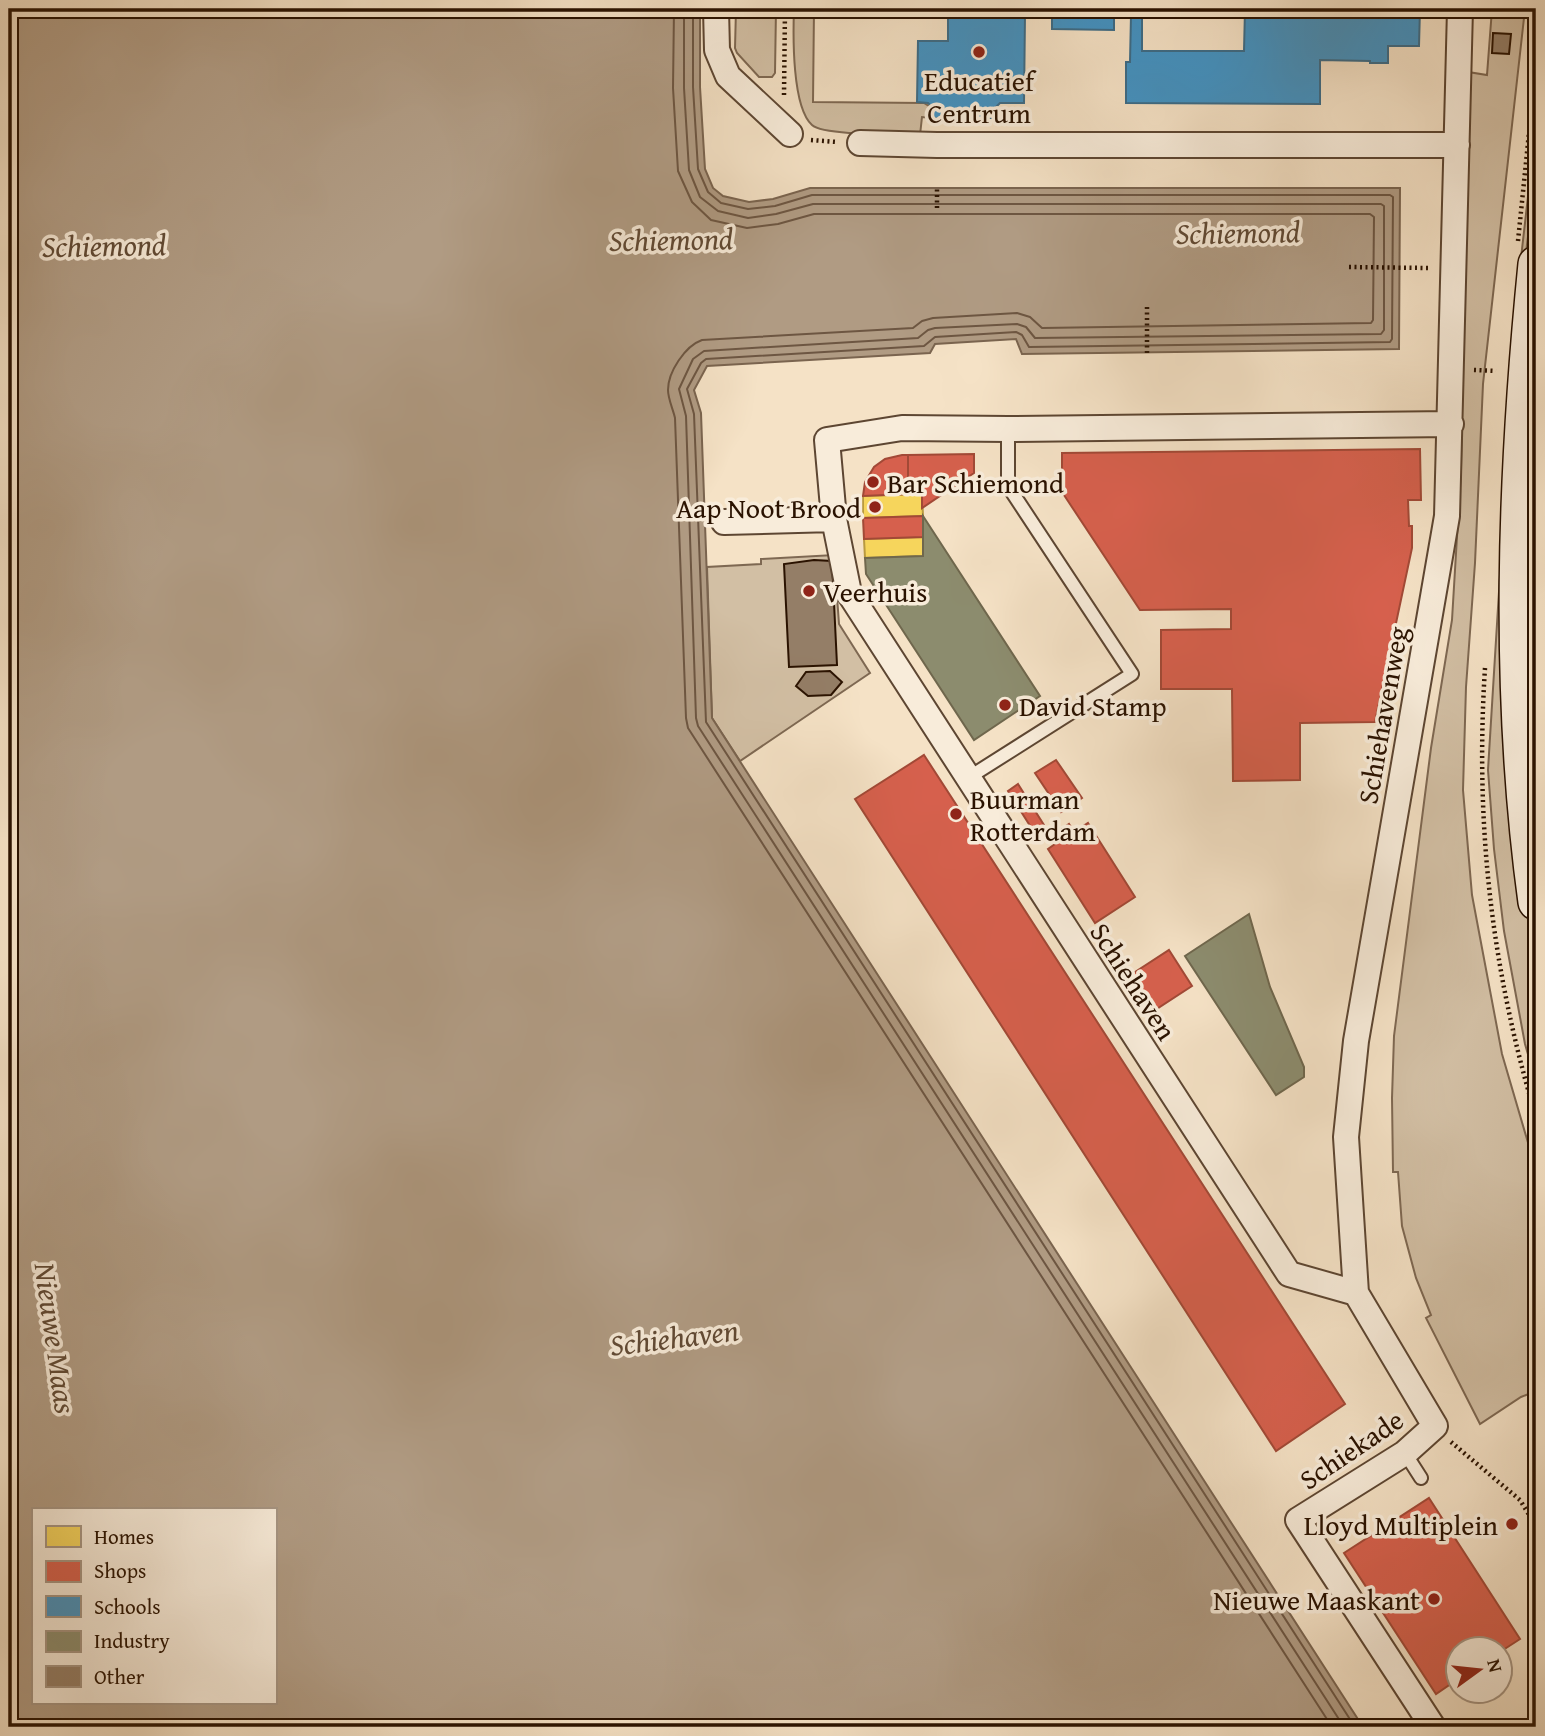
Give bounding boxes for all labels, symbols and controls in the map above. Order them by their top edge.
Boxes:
marker: Educatief Centrum [971,44,987,60]
place label: Educatief Centrum [924,60,1037,133]
water label: Schiemond [1175,209,1301,255]
water label: Schiemond [608,216,734,262]
water label: Schiemond [41,222,167,268]
place label: Bar Schiemond [887,462,1064,503]
marker: Bar Schiemond [865,474,881,490]
place label: Aap Noot Brood [676,487,861,528]
marker: Aap Noot Brood [867,499,883,515]
place label: Veerhuis [823,571,927,612]
marker: Veerhuis [801,583,817,599]
street label: Schiehavenweg [1346,623,1418,807]
place label: David Stamp [1019,685,1167,726]
marker: David Stamp [997,697,1013,713]
place label: Buurman Rotterdam [970,778,1096,851]
marker: Buurman Rotterdam [948,806,964,822]
street label: Schiehaven [1081,914,1188,1048]
water label: Nieuwe Maas [24,1259,88,1416]
water label: Schiehaven [607,1307,741,1367]
street label: Schiekade [1291,1399,1411,1499]
place label: Lloyd Multiplein [1304,1504,1498,1545]
legend [32,1508,276,1704]
marker: Lloyd Multiplein [1504,1516,1520,1532]
text: Homes [94,1521,154,1552]
text: Shops [94,1555,146,1586]
place label: Nieuwe Maaskant [1213,1579,1420,1620]
text: Schools [94,1591,161,1622]
marker: Nieuwe Maaskant [1426,1591,1442,1607]
text: Industry [94,1625,170,1656]
north arrow [1444,1634,1514,1704]
text: N [1480,1656,1511,1676]
text: Other [94,1661,145,1692]

